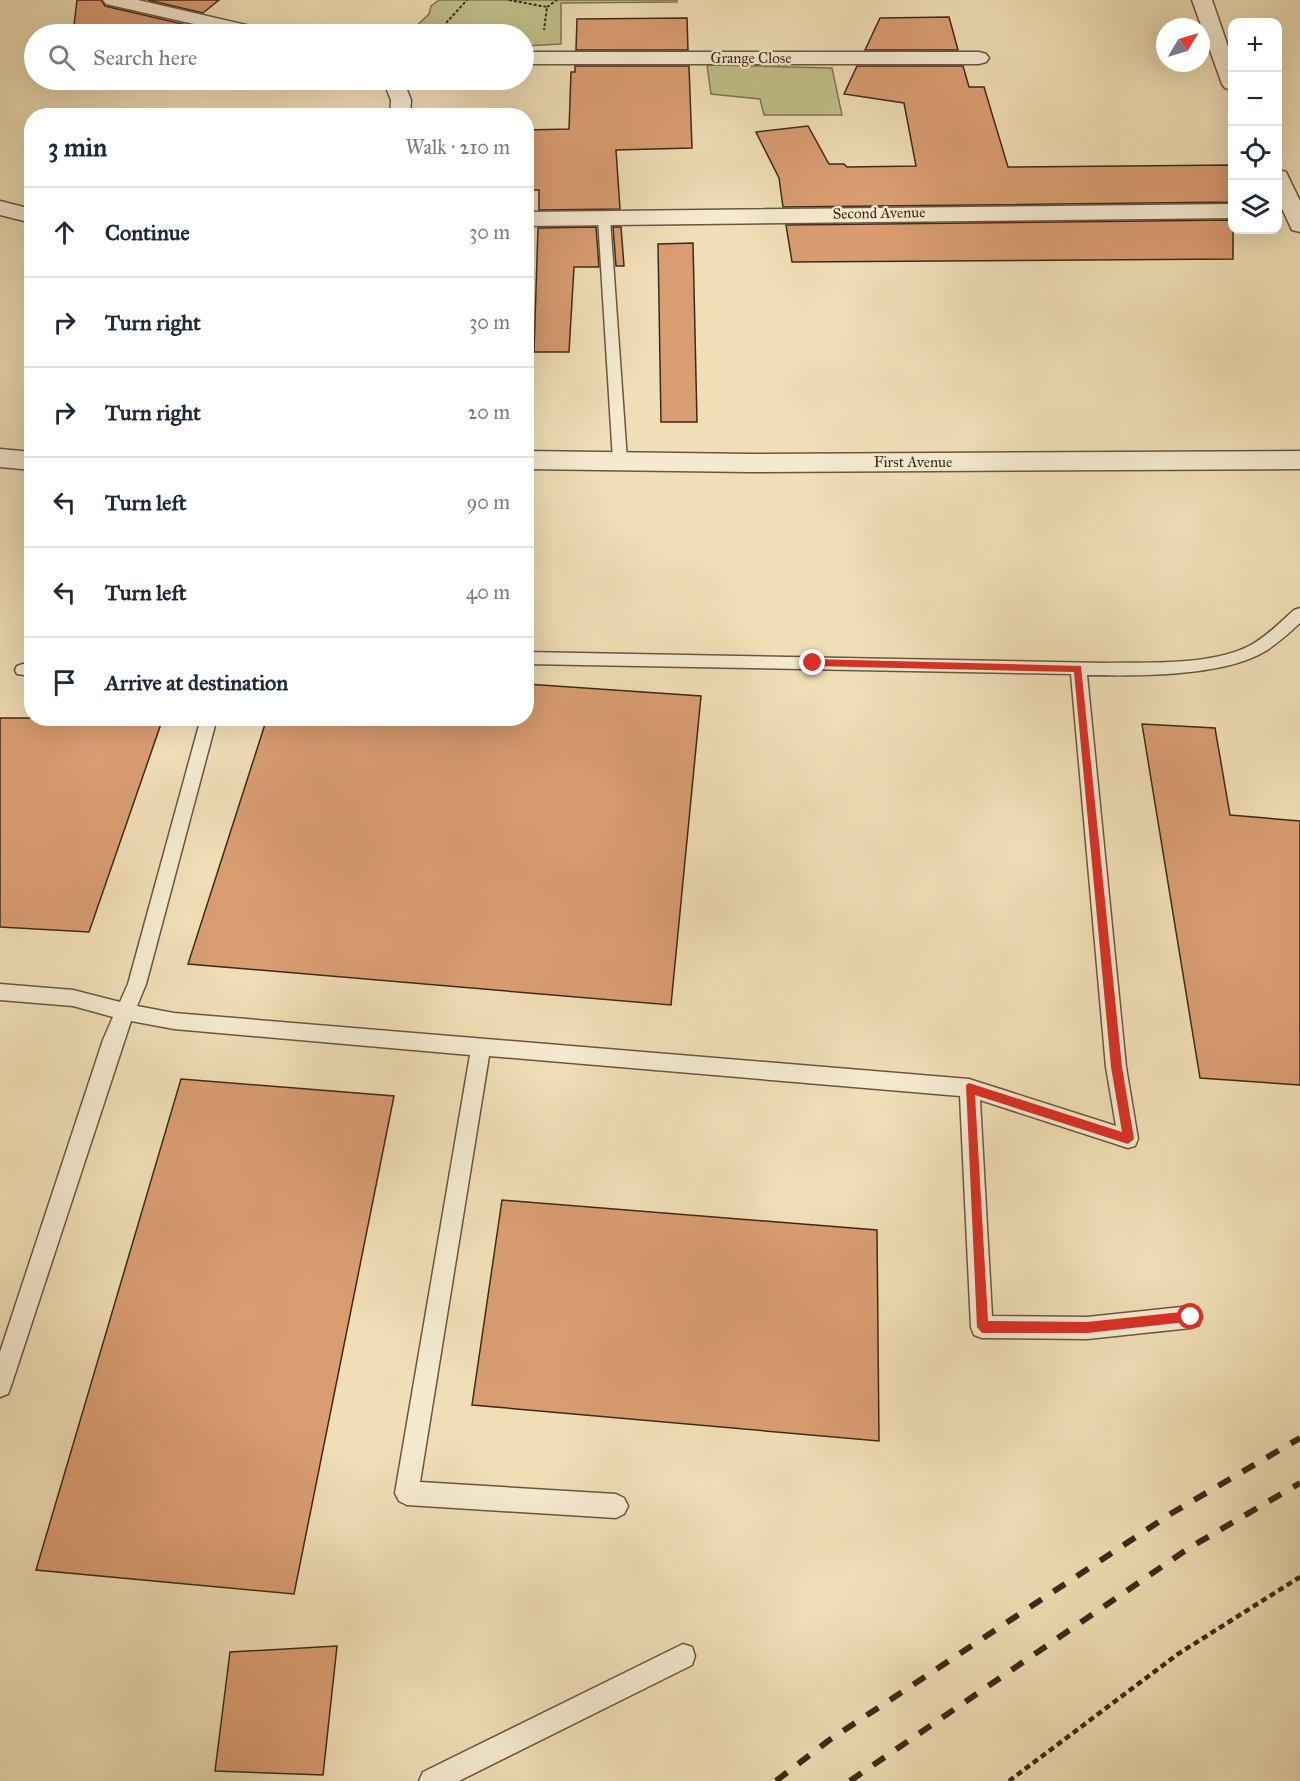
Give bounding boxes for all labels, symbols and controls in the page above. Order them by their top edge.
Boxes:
north arrow [1156,18,1210,72]
map controls [1228,18,1282,234]
button: + [1228,18,1282,72]
search box [24,24,534,90]
icon: search [45,41,78,74]
text: Search here [93,44,197,71]
street label: Grange Close [710,49,792,67]
button: − [1228,72,1282,126]
button: locate [1228,126,1282,180]
text: 3 min [48,131,107,163]
text: Walk · 210 m [405,135,510,159]
button: layers [1228,180,1282,234]
street label: Second Avenue [832,203,926,223]
icon: ahead [48,216,81,249]
text: Continue [105,219,190,246]
text: 30 m [469,220,510,244]
icon: right [48,306,81,339]
text: Turn right [105,309,201,336]
text: 30 m [469,310,510,334]
icon: right [48,396,81,429]
text: Turn right [105,399,201,426]
text: 20 m [467,400,510,424]
street label: First Avenue [874,453,952,471]
icon: left [48,486,81,519]
text: Turn left [105,489,187,516]
text: 90 m [467,490,510,514]
icon: left [48,576,81,609]
text: Turn left [105,579,187,606]
text: 40 m [466,580,510,604]
route end [799,649,825,675]
icon: arrive [48,666,81,699]
text: Arrive at destination [105,669,288,696]
route start [1177,1303,1203,1329]

